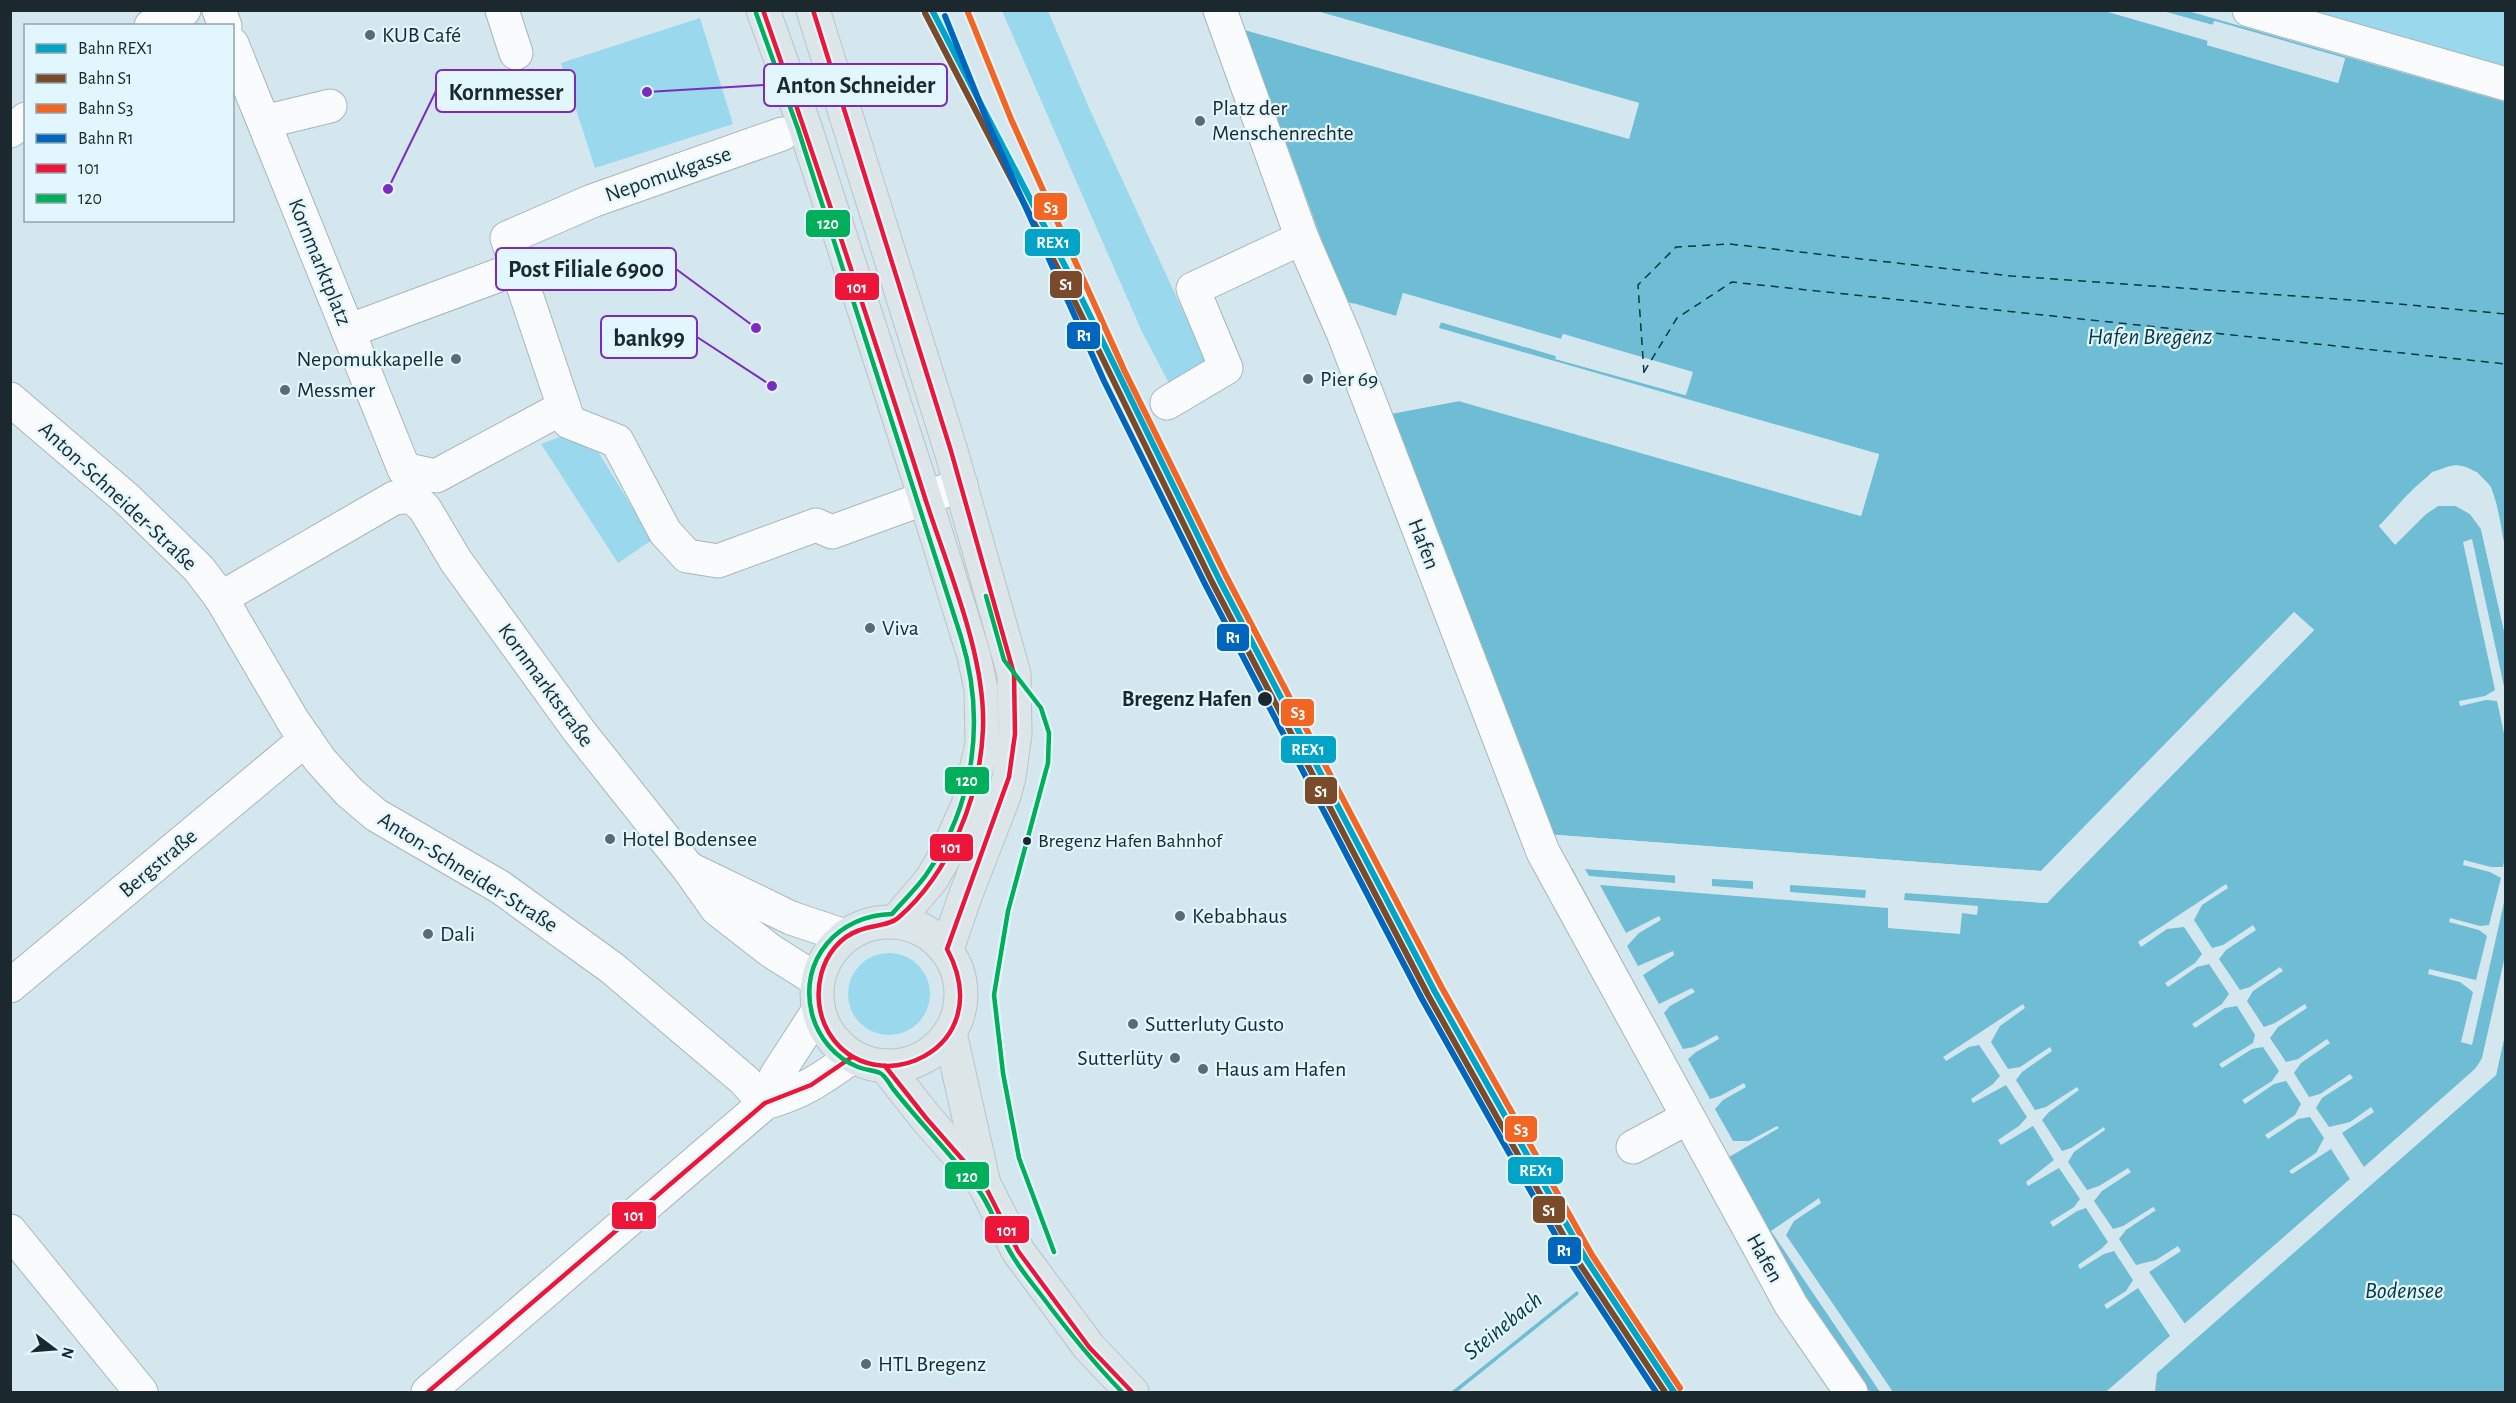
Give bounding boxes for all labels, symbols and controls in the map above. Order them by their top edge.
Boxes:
legend [24,24,234,222]
place label: KUB Café [382,24,461,46]
marker: KUB Café [363,28,377,42]
text: Bahn REX1 [78,40,153,58]
callout: Anton Schneider [764,64,947,106]
text: Bahn S1 [78,70,132,88]
callout: Kornmesser [436,70,575,112]
text: Anton Schneider [777,74,936,98]
text: Kornmesser [449,81,564,105]
place label: Platz der Menschenrechte [1212,97,1354,144]
text: Bahn S3 [78,100,133,118]
marker: Platz der Menschenrechte [1193,114,1207,128]
text: Bahn R1 [78,130,134,148]
street label: Nepomukgasse [602,142,734,206]
text: 101 [78,160,100,178]
text: 120 [78,190,102,208]
line badge: S3 [1033,192,1068,221]
street label: Kornmarktplatz [285,195,355,329]
text: S3 [1044,200,1059,216]
line badge: 120 [805,209,851,238]
text: 120 [817,216,839,232]
line badge: REX1 [1024,228,1081,257]
text: REX1 [1036,235,1070,251]
callout: Post Filiale 6900 [496,248,676,290]
text: Post Filiale 6900 [508,258,664,282]
line badge: S1 [1049,270,1083,299]
line badge: 101 [834,272,880,301]
text: S1 [1059,277,1073,293]
text: 101 [847,280,867,296]
callout: bank99 [601,316,697,358]
line badge: R1 [1066,321,1101,350]
water label: Hafen Bregenz [2087,325,2213,349]
text: bank99 [613,327,685,351]
text: R1 [1076,328,1092,344]
place label: Nepomukkapelle [297,348,444,370]
marker: Nepomukkapelle [449,352,463,366]
place label: Pier 69 [1320,368,1378,390]
marker: Pier 69 [1301,372,1315,386]
place label: Messmer [297,379,375,401]
marker: Messmer [278,383,292,397]
street label: Anton-Schneider-Straße [35,417,201,575]
street label: Hafen [1404,516,1444,572]
place label: Viva [882,617,919,639]
street label: Kornmarktstraße [494,619,598,751]
marker: Viva [863,621,877,635]
line badge: R1 [1216,623,1250,652]
text: R1 [1225,630,1241,646]
place label: Bregenz Hafen [1122,688,1252,710]
marker: Bregenz Hafen [1256,690,1274,708]
line badge: S3 [1280,698,1315,727]
text: S3 [1291,705,1306,721]
line badge: REX1 [1280,735,1337,764]
text: REX1 [1291,742,1325,758]
line badge: 120 [944,766,990,795]
text: 120 [956,773,978,789]
line badge: S1 [1304,776,1338,805]
text: S1 [1314,784,1328,800]
street label: Anton-Schneider-Straße [374,808,562,936]
street label: Bergstraße [115,824,201,902]
place label: Hotel Bodensee [622,828,757,850]
place label: Bregenz Hafen Bahnhof [1038,831,1223,851]
marker: Hotel Bodensee [603,832,617,846]
line badge: 101 [929,833,974,862]
marker: Bregenz Hafen Bahnhof [1021,835,1033,847]
text: 101 [941,840,961,856]
place label: Kebabhaus [1192,905,1287,927]
marker: Kebabhaus [1173,909,1187,923]
place label: Dali [440,923,475,945]
marker: Dali [421,927,435,941]
place label: Sutterluty Gusto [1145,1013,1284,1035]
marker: Sutterluty Gusto [1126,1017,1140,1031]
place label: Sutterlüty [1077,1047,1164,1069]
marker: Sutterlüty [1168,1051,1182,1065]
place label: Haus am Hafen [1215,1058,1346,1080]
marker: Haus am Hafen [1196,1062,1210,1076]
line badge: S3 [1504,1115,1538,1143]
text: S3 [1514,1122,1529,1138]
line badge: REX1 [1507,1156,1564,1185]
line badge: 120 [944,1161,990,1190]
text: REX1 [1519,1163,1553,1179]
text: 120 [956,1169,978,1185]
line badge: S1 [1532,1195,1566,1224]
line badge: 101 [611,1201,657,1230]
text: S1 [1542,1203,1556,1219]
text: 101 [624,1208,644,1224]
line badge: 101 [984,1215,1030,1244]
text: 101 [997,1223,1017,1239]
street label: Hafen [1743,1230,1787,1286]
line badge: R1 [1547,1236,1582,1265]
text: R1 [1556,1243,1572,1259]
water label: Bodensee [2365,1279,2443,1303]
water label: Steinebach [1459,1287,1547,1365]
north arrow [24,1319,84,1379]
text: N [58,1345,77,1360]
place label: HTL Bregenz [878,1353,986,1375]
marker: HTL Bregenz [859,1357,873,1371]

